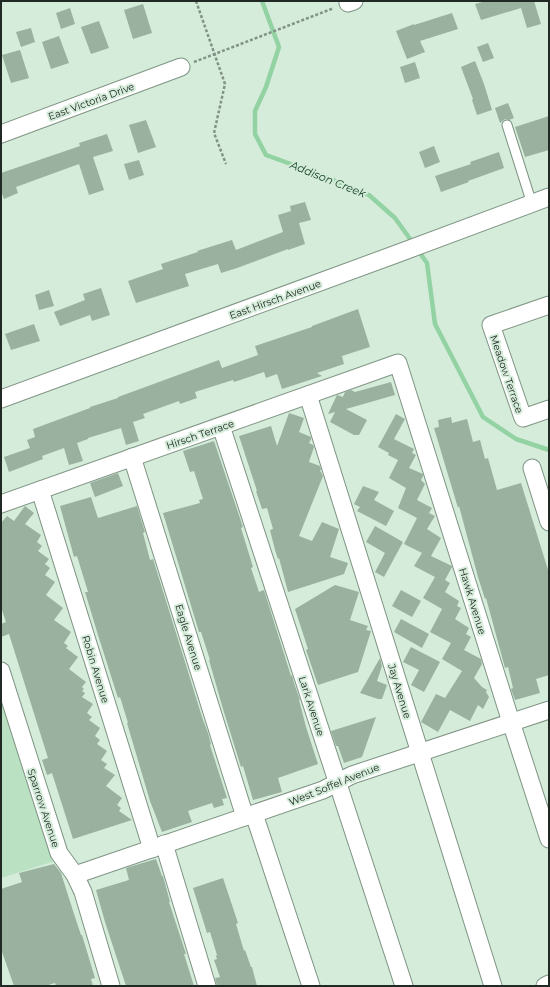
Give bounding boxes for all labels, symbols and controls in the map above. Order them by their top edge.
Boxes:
street label: East Victoria Drive [46,80,136,123]
water label: Addison Creek [287,157,368,201]
street label: East Hirsch Avenue [228,277,323,322]
street label: Meadow Terrace [487,333,526,415]
street label: Hirsch Terrace [165,417,236,452]
street label: Hawk Avenue [456,566,489,636]
street label: Eagle Avenue [172,603,205,672]
street label: Robin Avenue [79,634,112,705]
street label: Jay Avenue [385,661,414,720]
street label: Lark Avenue [296,675,327,738]
street label: West Soffel Avenue [287,760,381,809]
street label: Sparrow Avenue [25,767,62,849]

